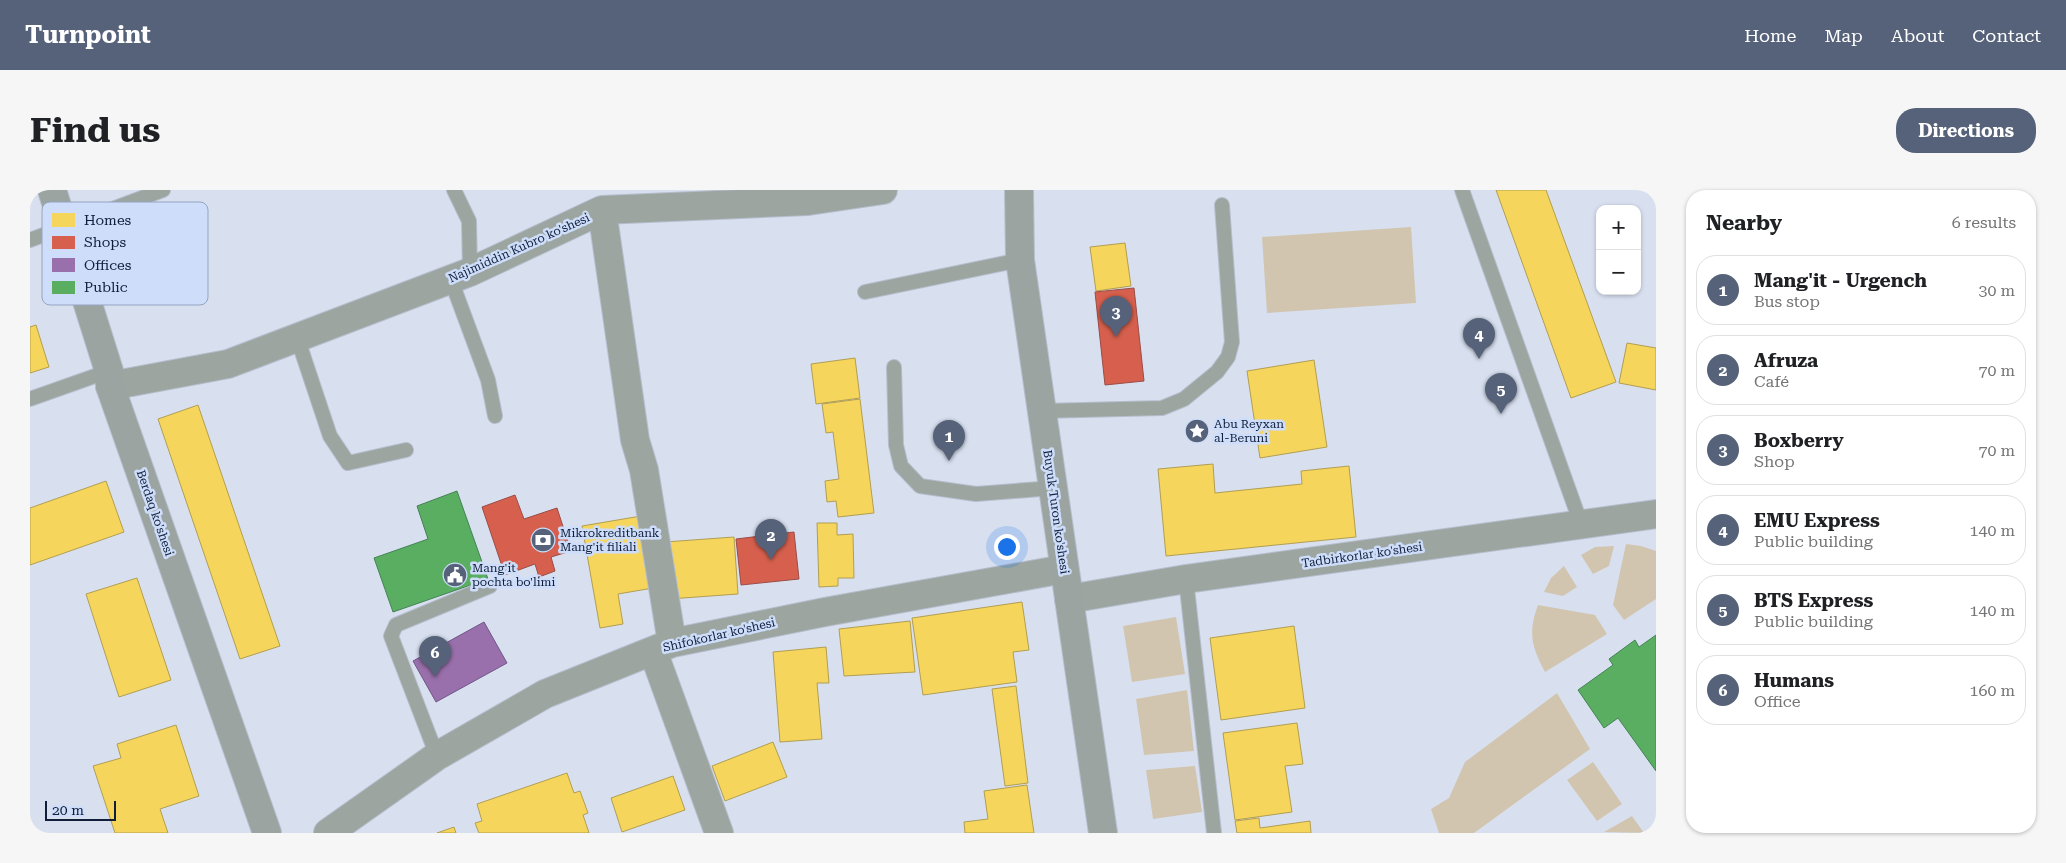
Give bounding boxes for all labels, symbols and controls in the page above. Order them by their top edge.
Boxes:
text: Turnpoint [25,21,151,49]
text: Home [1744,25,1796,46]
text: Map [1824,25,1863,46]
text: About [1891,25,1944,46]
text: Contact [1972,25,2041,46]
button: Directions [1896,108,2036,153]
text: Find us [30,110,160,151]
legend [42,202,208,305]
map controls [1596,205,1641,295]
button: + [1596,205,1641,250]
street label: Najimiddin Kubro ko'shesi [446,210,592,285]
text: Nearby [1706,211,1782,235]
text: Homes [84,212,132,228]
text: 6 results [1952,213,2016,232]
text: Shops [84,234,127,250]
button: − [1596,250,1641,295]
text: Offices [84,257,132,273]
text: Mang'it - Urgench [1754,269,1927,292]
text: Public [84,279,128,295]
text: 1 [1719,281,1727,300]
text: 30 m [1978,281,2015,300]
text: Bus stop [1754,292,1820,311]
pin: 3 [1100,296,1132,337]
pin: 4 [1463,318,1495,359]
text: Afruza [1754,349,1818,372]
text: 2 [1719,361,1727,380]
text: 70 m [1978,361,2015,380]
text: Café [1754,372,1789,391]
pin: 5 [1485,373,1517,414]
place label: Abu Reyxan al-Beruni [1214,417,1284,445]
place icon: Abu Reyxan al-Beruni [1184,418,1210,444]
pin: 1 [933,420,965,461]
text: Boxberry [1754,429,1844,452]
text: 3 [1719,441,1727,460]
text: 70 m [1978,441,2015,460]
street label: Buyuk Turon ko'shesi [1040,449,1072,575]
text: Shop [1754,452,1795,471]
street label: Berdaq ko'shesi [134,468,176,558]
text: EMU Express [1754,509,1880,532]
pin: 2 [755,519,787,560]
text: 4 [1719,521,1727,540]
text: 140 m [1969,521,2015,540]
place label: Mikrokreditbank Mang'it filiali [560,526,660,554]
bank icon: Mikrokreditbank Mang'it filiali [530,527,556,553]
text: Public building [1754,532,1873,551]
your location [994,534,1020,560]
street label: Tadbirkorlar ko'shesi [1301,540,1423,570]
place label: Mang'it pochta bo'limi [472,561,556,589]
public building icon: Mang'it pochta bo'limi [442,562,468,588]
text: BTS Express [1754,589,1873,612]
text: 5 [1719,601,1727,620]
text: 140 m [1969,601,2015,620]
text: Public building [1754,612,1873,631]
street label: Shifokorlar ko'shesi [661,615,777,655]
pin: 6 [419,636,451,677]
text: Humans [1754,669,1834,692]
text: 6 [1719,681,1727,700]
text: 160 m [1969,681,2015,700]
text: Office [1754,692,1800,711]
scale bar [45,798,116,821]
text: 20 m [52,802,84,818]

